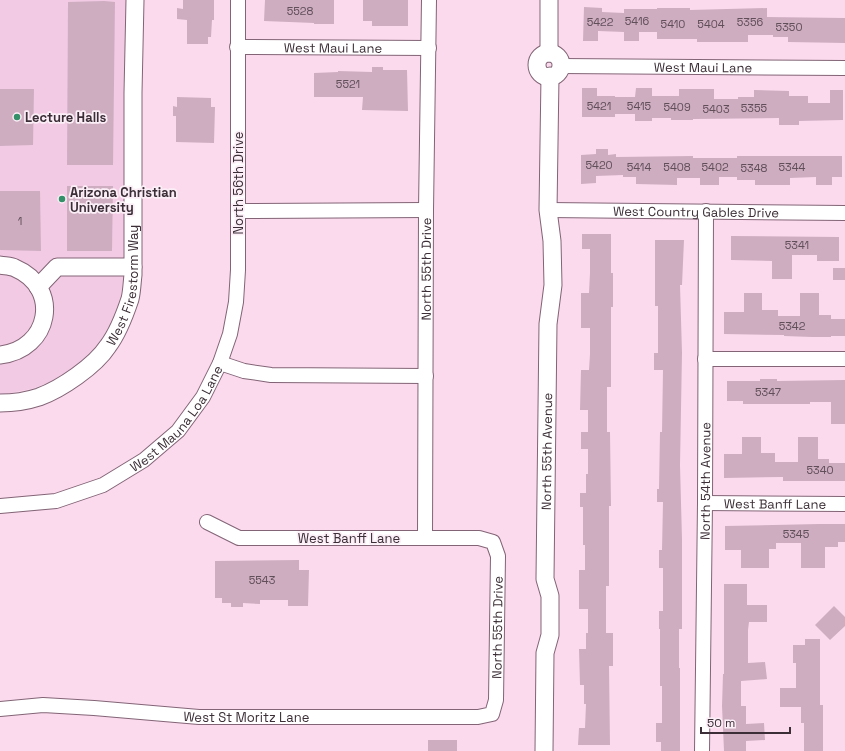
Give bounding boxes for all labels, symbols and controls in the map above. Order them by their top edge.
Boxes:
house number: 5528 [287,4,313,18]
house number: 5416 [625,14,650,28]
house number: 5422 [587,15,614,29]
house number: 5356 [737,15,764,29]
house number: 5410 [661,17,685,31]
house number: 5404 [697,17,725,31]
house number: 5350 [776,20,802,34]
street label: West Maui Lane [284,39,382,57]
street label: West Maui Lane [654,59,752,76]
house number: 5521 [336,77,360,91]
house number: 5421 [587,99,611,113]
house number: 5415 [627,99,652,113]
house number: 5409 [663,100,691,114]
house number: 5355 [741,101,768,115]
house number: 5403 [702,102,730,116]
place label: Lecture Halls [25,109,107,126]
marker: Lecture Halls [12,112,22,122]
street label: North 56th Drive [230,131,247,235]
house number: 5420 [585,158,613,172]
house number: 5414 [627,160,651,174]
house number: 5408 [663,160,691,174]
house number: 5402 [701,160,729,174]
house number: 5344 [779,160,806,174]
house number: 5348 [741,161,768,175]
place label: Arizona Christian University [70,184,177,216]
marker: Arizona Christian University [57,194,67,204]
street label: West Country Gables Drive [613,203,779,221]
house number: 1 [18,214,22,228]
street label: North 55th Drive [418,217,435,321]
street label: West Firestorm Way [103,225,142,349]
house number: 5341 [785,238,809,252]
house number: 5342 [779,319,806,333]
street label: West Mauna Loa Lane [127,363,226,476]
house number: 5347 [755,385,781,399]
street label: North 55th Avenue [538,393,556,510]
street label: North 54th Avenue [697,422,714,540]
house number: 5340 [806,463,834,477]
street label: West Banff Lane [724,495,826,513]
house number: 5345 [783,527,810,541]
street label: West Banff Lane [298,530,400,547]
house number: 5543 [249,573,276,587]
street label: North 55th Drive [488,576,507,679]
street label: West St Moritz Lane [183,708,309,726]
scale bar [701,709,790,735]
text: 50 m [707,715,735,731]

